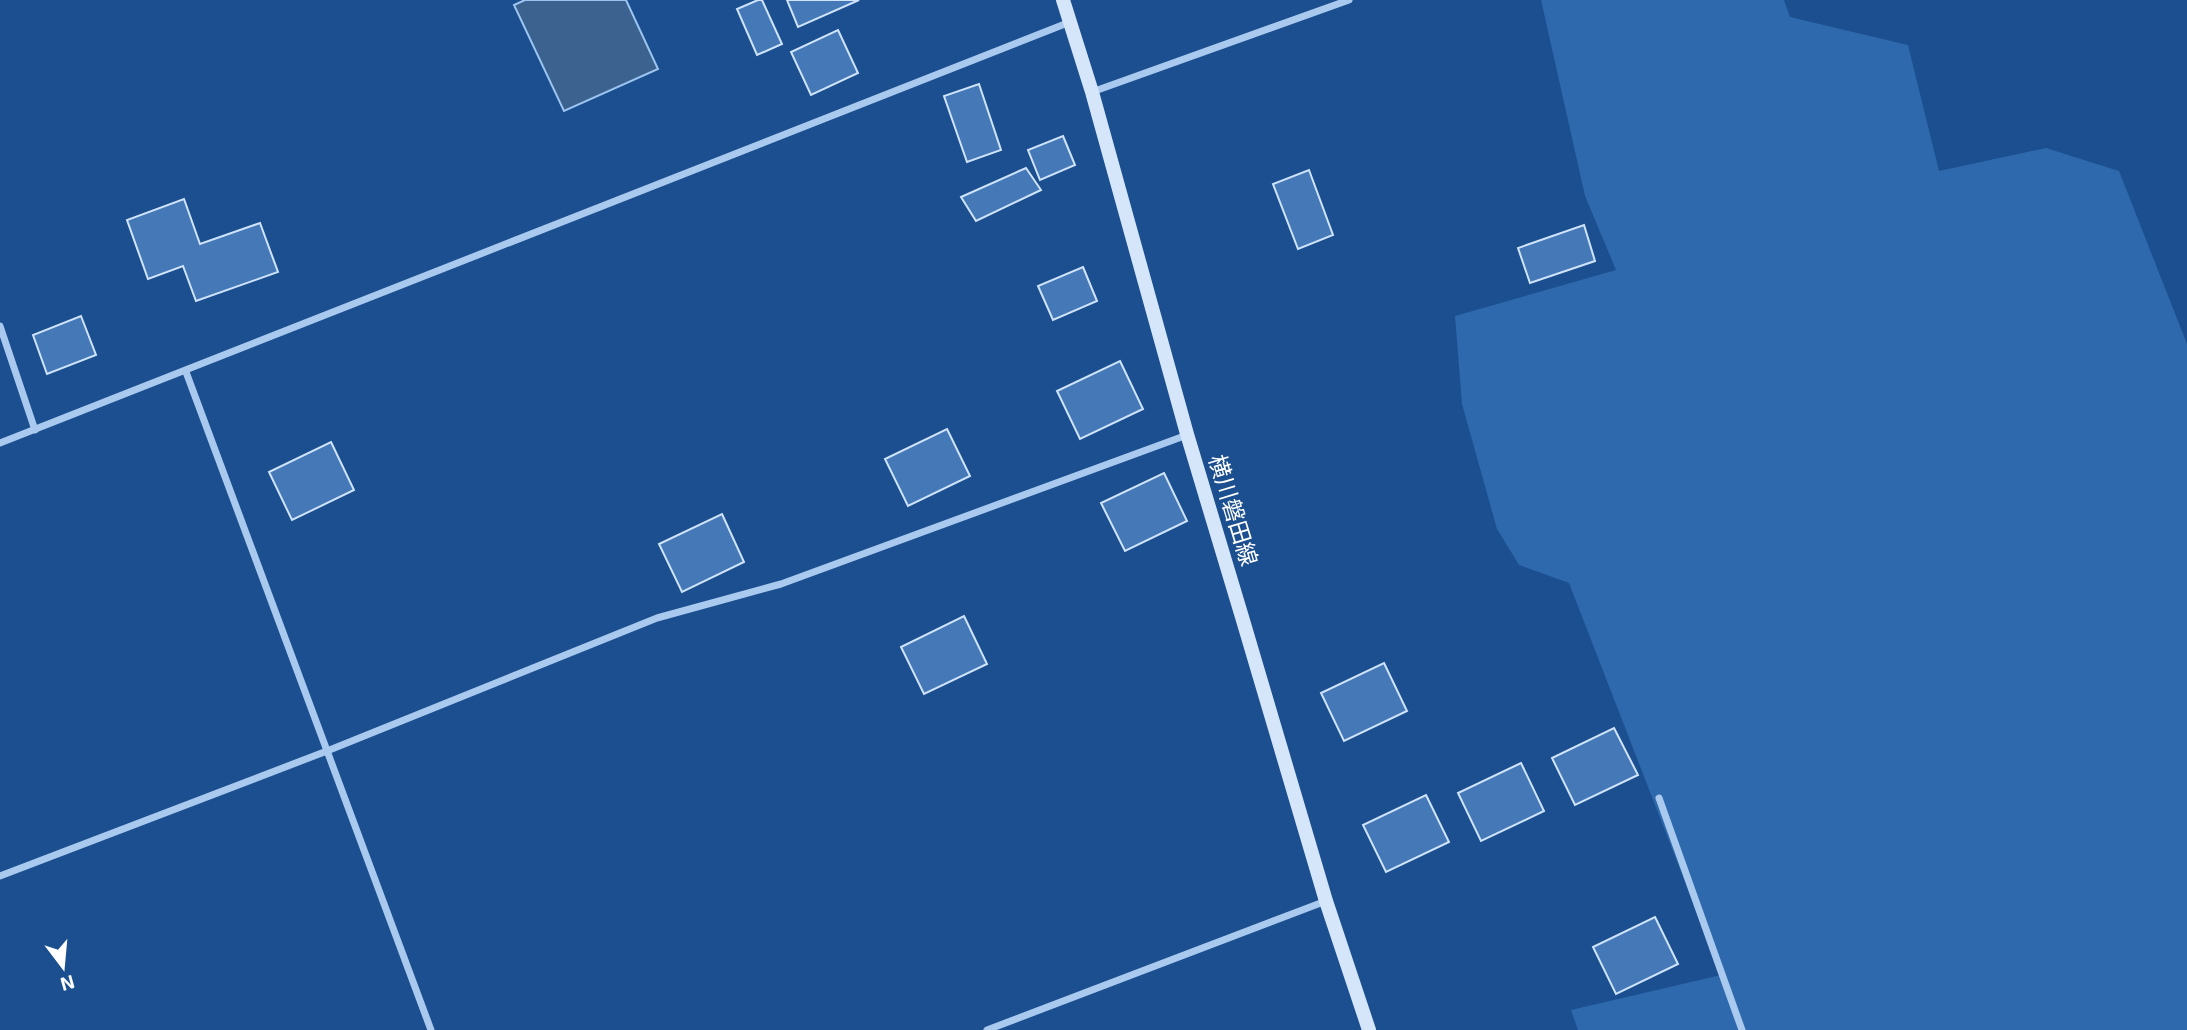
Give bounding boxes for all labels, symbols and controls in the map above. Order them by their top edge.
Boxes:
street label: 横川磐田線 [1204,451,1264,569]
north arrow [28,932,98,1002]
text: N [58,971,78,997]

